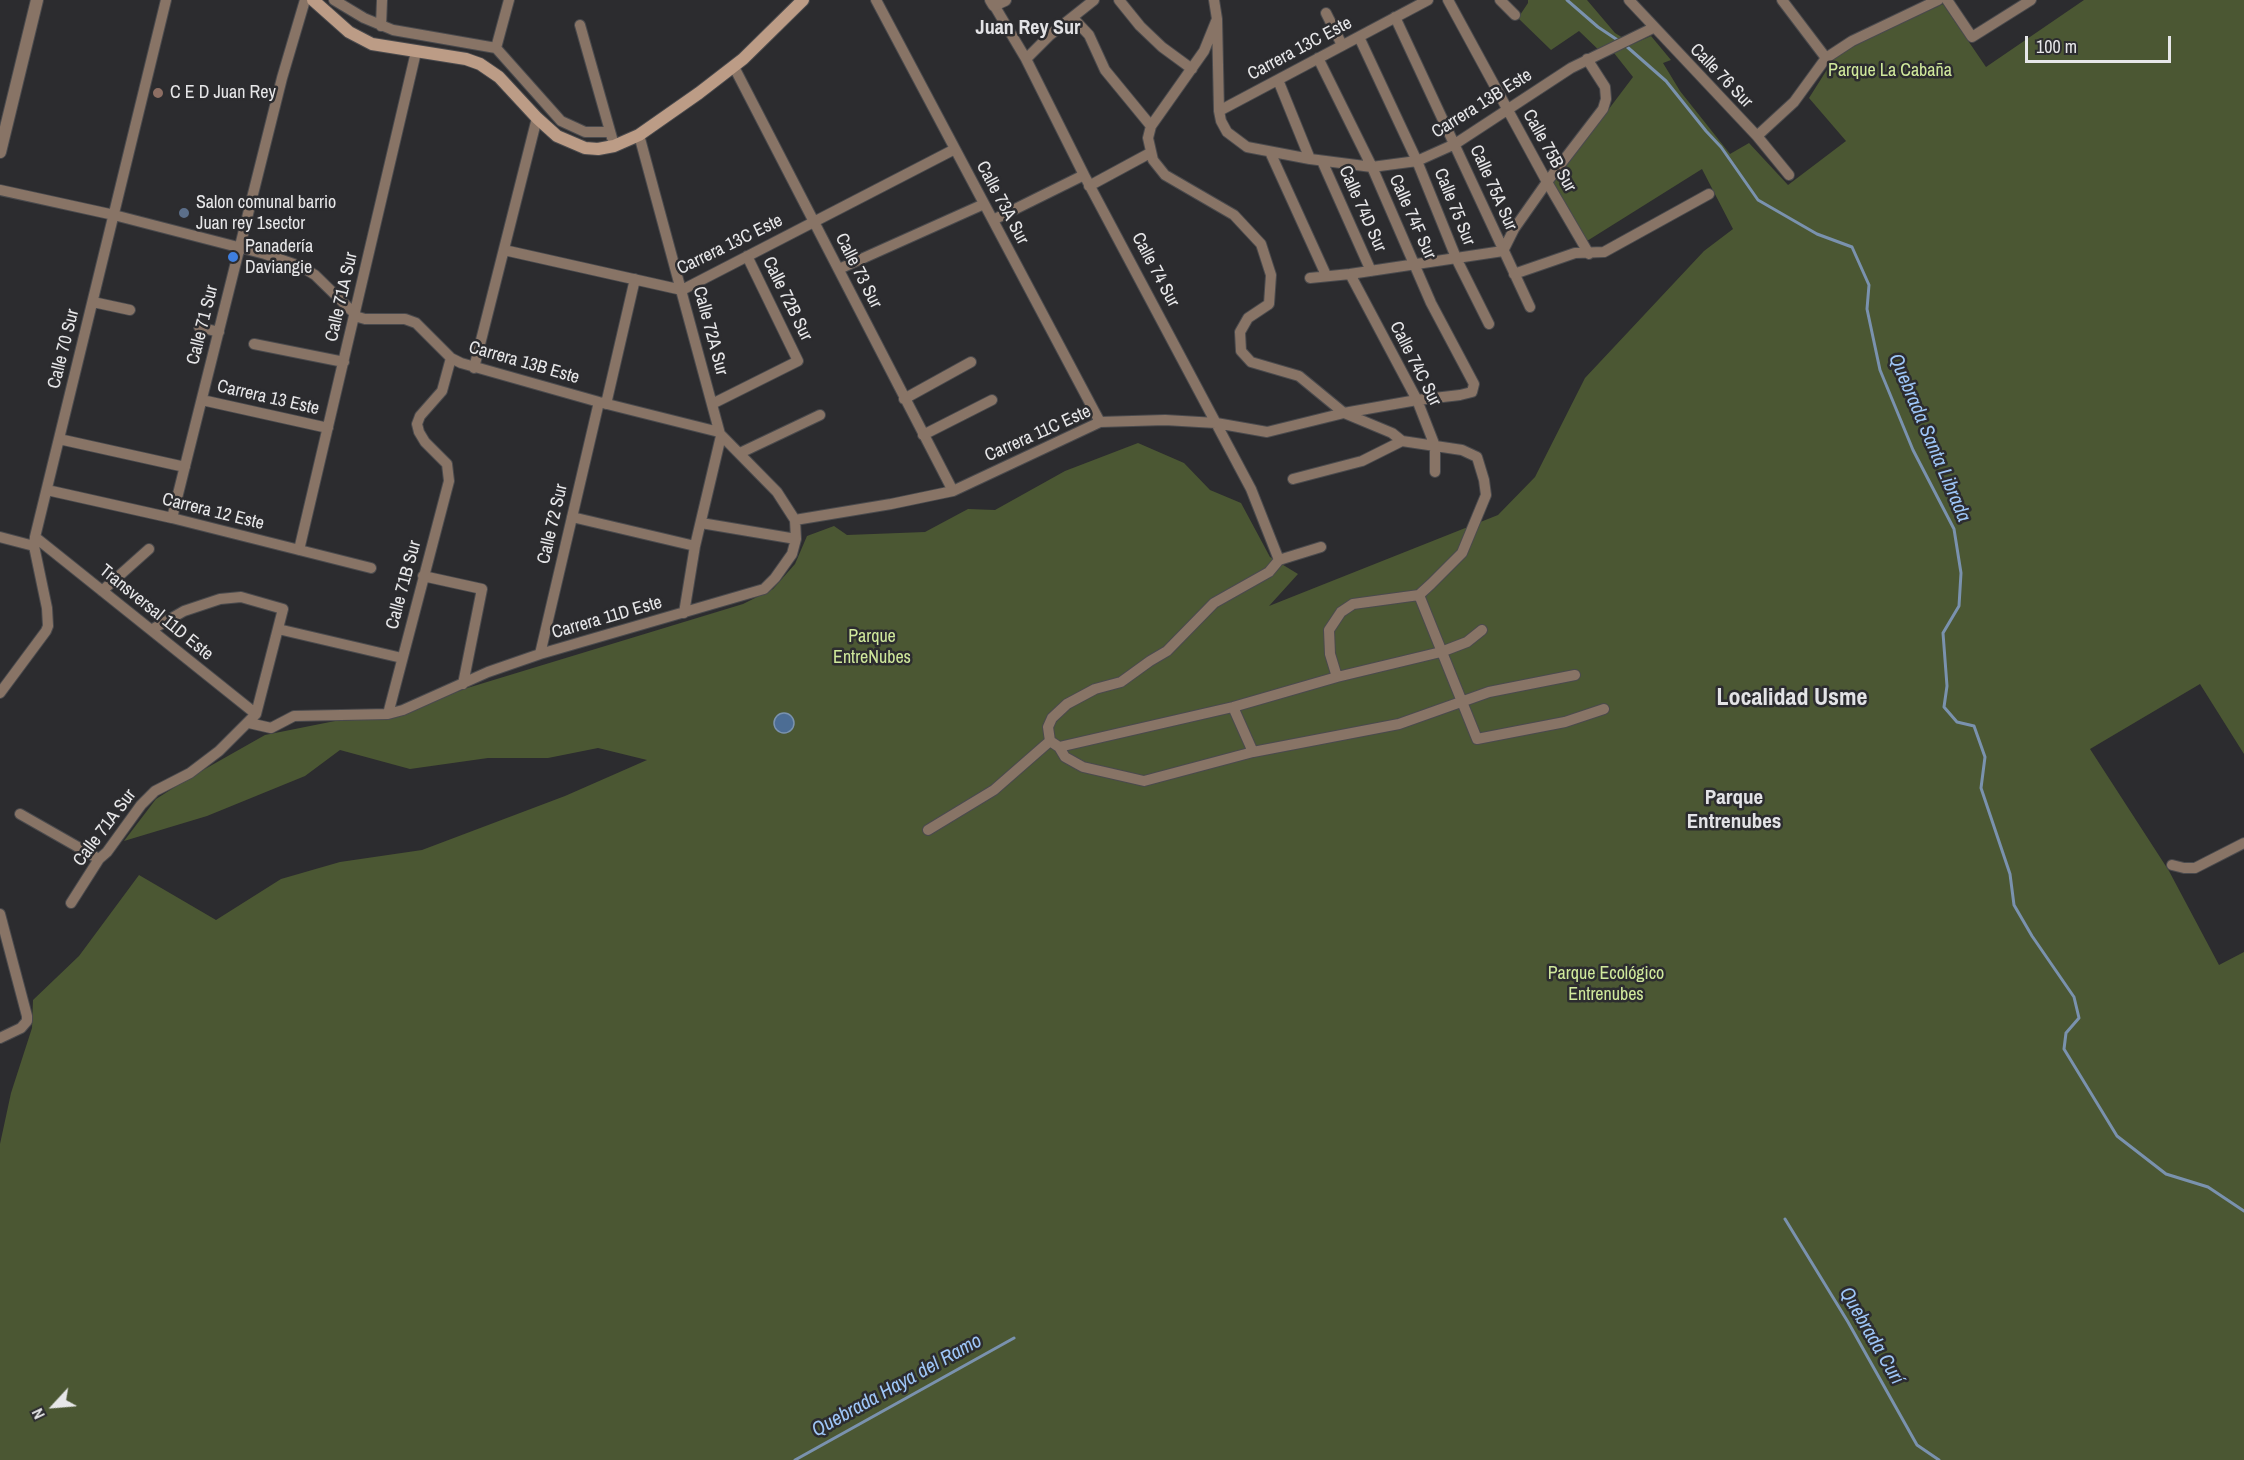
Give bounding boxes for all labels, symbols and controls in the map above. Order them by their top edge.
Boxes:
street label: Carrera 13C Este [1244,13,1356,85]
district label: Juan Rey Sur [976,17,1080,41]
scale bar [2028,24,2174,62]
text: 100 m [2036,34,2077,59]
street label: Calle 76 Sur [1685,39,1757,113]
park label: Parque La Cabaña [1828,60,1952,82]
street label: Carrera 13B Este [1428,65,1536,143]
place label: C E D Juan Rey [170,82,276,104]
marker: C E D Juan Rey [151,86,165,100]
street label: Calle 75B Sur [1517,106,1581,196]
street label: Calle 75A Sur [1465,142,1521,234]
street label: Calle 73A Sur [971,158,1033,248]
street label: Calle 74D Sur [1333,163,1391,255]
street label: Calle 75 Sur [1429,165,1479,249]
street label: Calle 74F Sur [1384,171,1440,263]
place label: Salon comunal barrio Juan rey 1sector [196,192,336,234]
marker: Salon comunal barrio Juan rey 1sector [177,206,191,220]
street label: Carrera 13C Este [674,210,786,280]
street label: Calle 74 Sur [1126,229,1184,311]
street label: Calle 73 Sur [830,230,886,312]
place label: Panadería Daviangie [245,236,313,278]
marker: Panadería Daviangie [226,250,240,264]
street label: Calle 71A Sur [321,250,363,344]
street label: Calle 72B Sur [757,253,817,345]
street label: Calle 71 Sur [183,283,223,367]
street label: Calle 72A Sur [688,284,732,378]
street label: Calle 70 Sur [44,307,84,391]
street label: Calle 74C Sur [1385,318,1445,410]
street label: Carrera 13B Este [466,337,582,389]
water label: Quebrada Santa Librada [1883,350,1975,526]
street label: Carrera 13 Este [215,376,321,420]
street label: Carrera 11C Este [982,401,1094,467]
street label: Calle 72 Sur [533,482,573,566]
street label: Carrera 12 Este [160,489,266,535]
street label: Calle 71B Sur [382,538,426,632]
street label: Transversal 11D Este [95,560,217,666]
street label: Carrera 11D Este [549,592,665,644]
park label: Parque EntreNubes [833,626,911,668]
district label: Localidad Usme [1717,685,1867,713]
street label: Calle 71A Sur [69,785,141,871]
district label: Parque Entrenubes [1687,785,1781,835]
park label: Parque Ecológico Entrenubes [1548,963,1664,1006]
water label: Quebrada Curí [1833,1283,1909,1389]
water label: Quebrada Haya del Ramo [808,1329,986,1443]
north arrow [24,1376,84,1436]
text: N [26,1405,50,1423]

